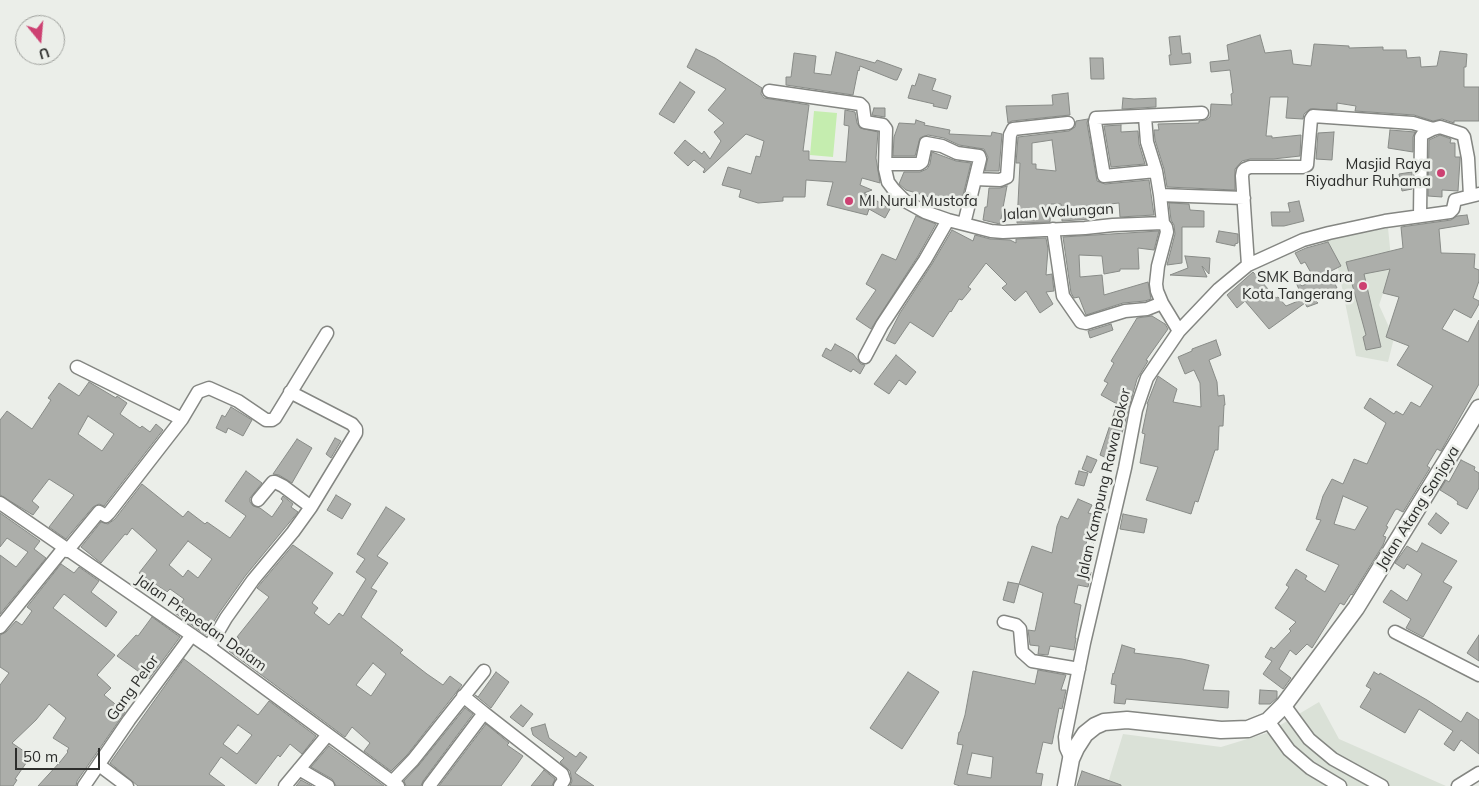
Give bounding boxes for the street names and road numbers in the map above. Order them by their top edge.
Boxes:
street label: Jalan Walungan [1002,200,1114,224]
street label: Jalan Kampung Rawa Bokor [1073,387,1135,581]
street label: Jalan Atang Sanjaya [1373,443,1463,573]
street label: Jalan Prepedan Dalam [132,571,270,675]
street label: Gang Pelor [103,652,163,724]

